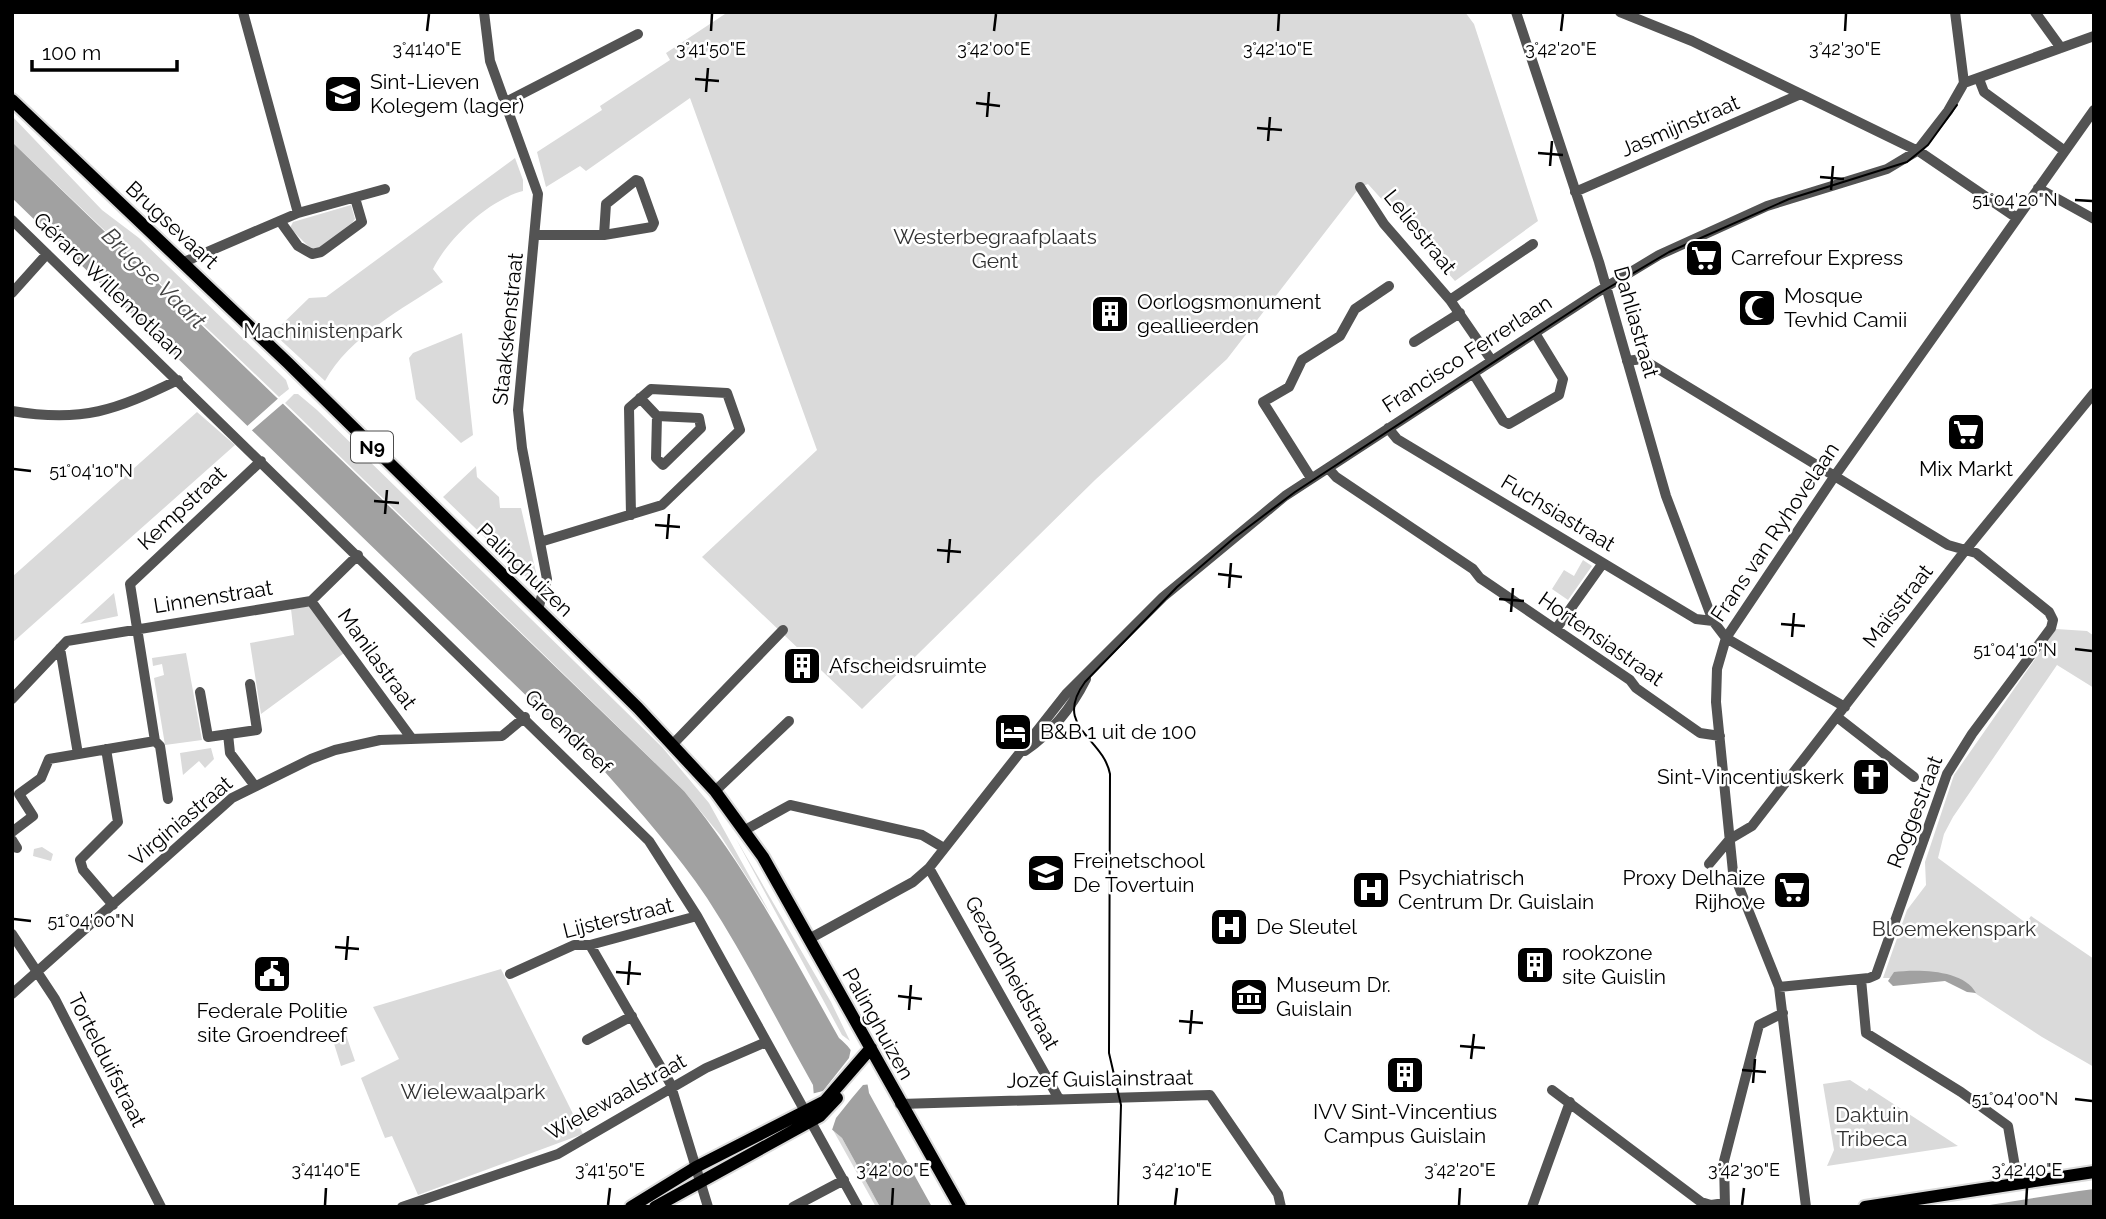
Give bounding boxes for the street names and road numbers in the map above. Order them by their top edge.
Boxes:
street label: Jasmijnstraat [1617,89,1743,162]
street label: Brugsevaart [121,176,224,274]
street label: Leliestraat [1379,184,1462,279]
street label: Gérard Willemotlaan [28,207,190,364]
street label: Staakskenstraat [487,251,528,406]
street label: Dahliastraat [1609,263,1664,380]
street label: Francisco Ferrerlaan [1377,289,1556,418]
road number: N9 [351,432,393,462]
street label: Frans van Ryhovelaan [1705,437,1844,626]
street label: Kempstraat [132,460,231,555]
street label: Fuchsiastraat [1497,469,1620,556]
street label: Palinghuizen [472,518,579,622]
street label: Maïsstraat [1857,559,1938,652]
street label: Linnenstraat [152,575,274,618]
street label: Hortensiastraat [1534,586,1669,691]
street label: Manilastraat [333,604,422,714]
street label: Groendreef [520,684,618,780]
street label: Roggestraat [1882,752,1947,872]
street label: Virginiastraat [124,771,237,871]
street label: Lijsterstraat [560,892,676,943]
street label: Gezondheidstraat [960,892,1065,1054]
street label: Palinghuizen [837,964,919,1084]
street label: Tortelduifstraat [63,989,152,1131]
street label: Wielewaalstraat [541,1048,690,1145]
street label: Jozef Guislainstraat [1006,1064,1194,1093]

